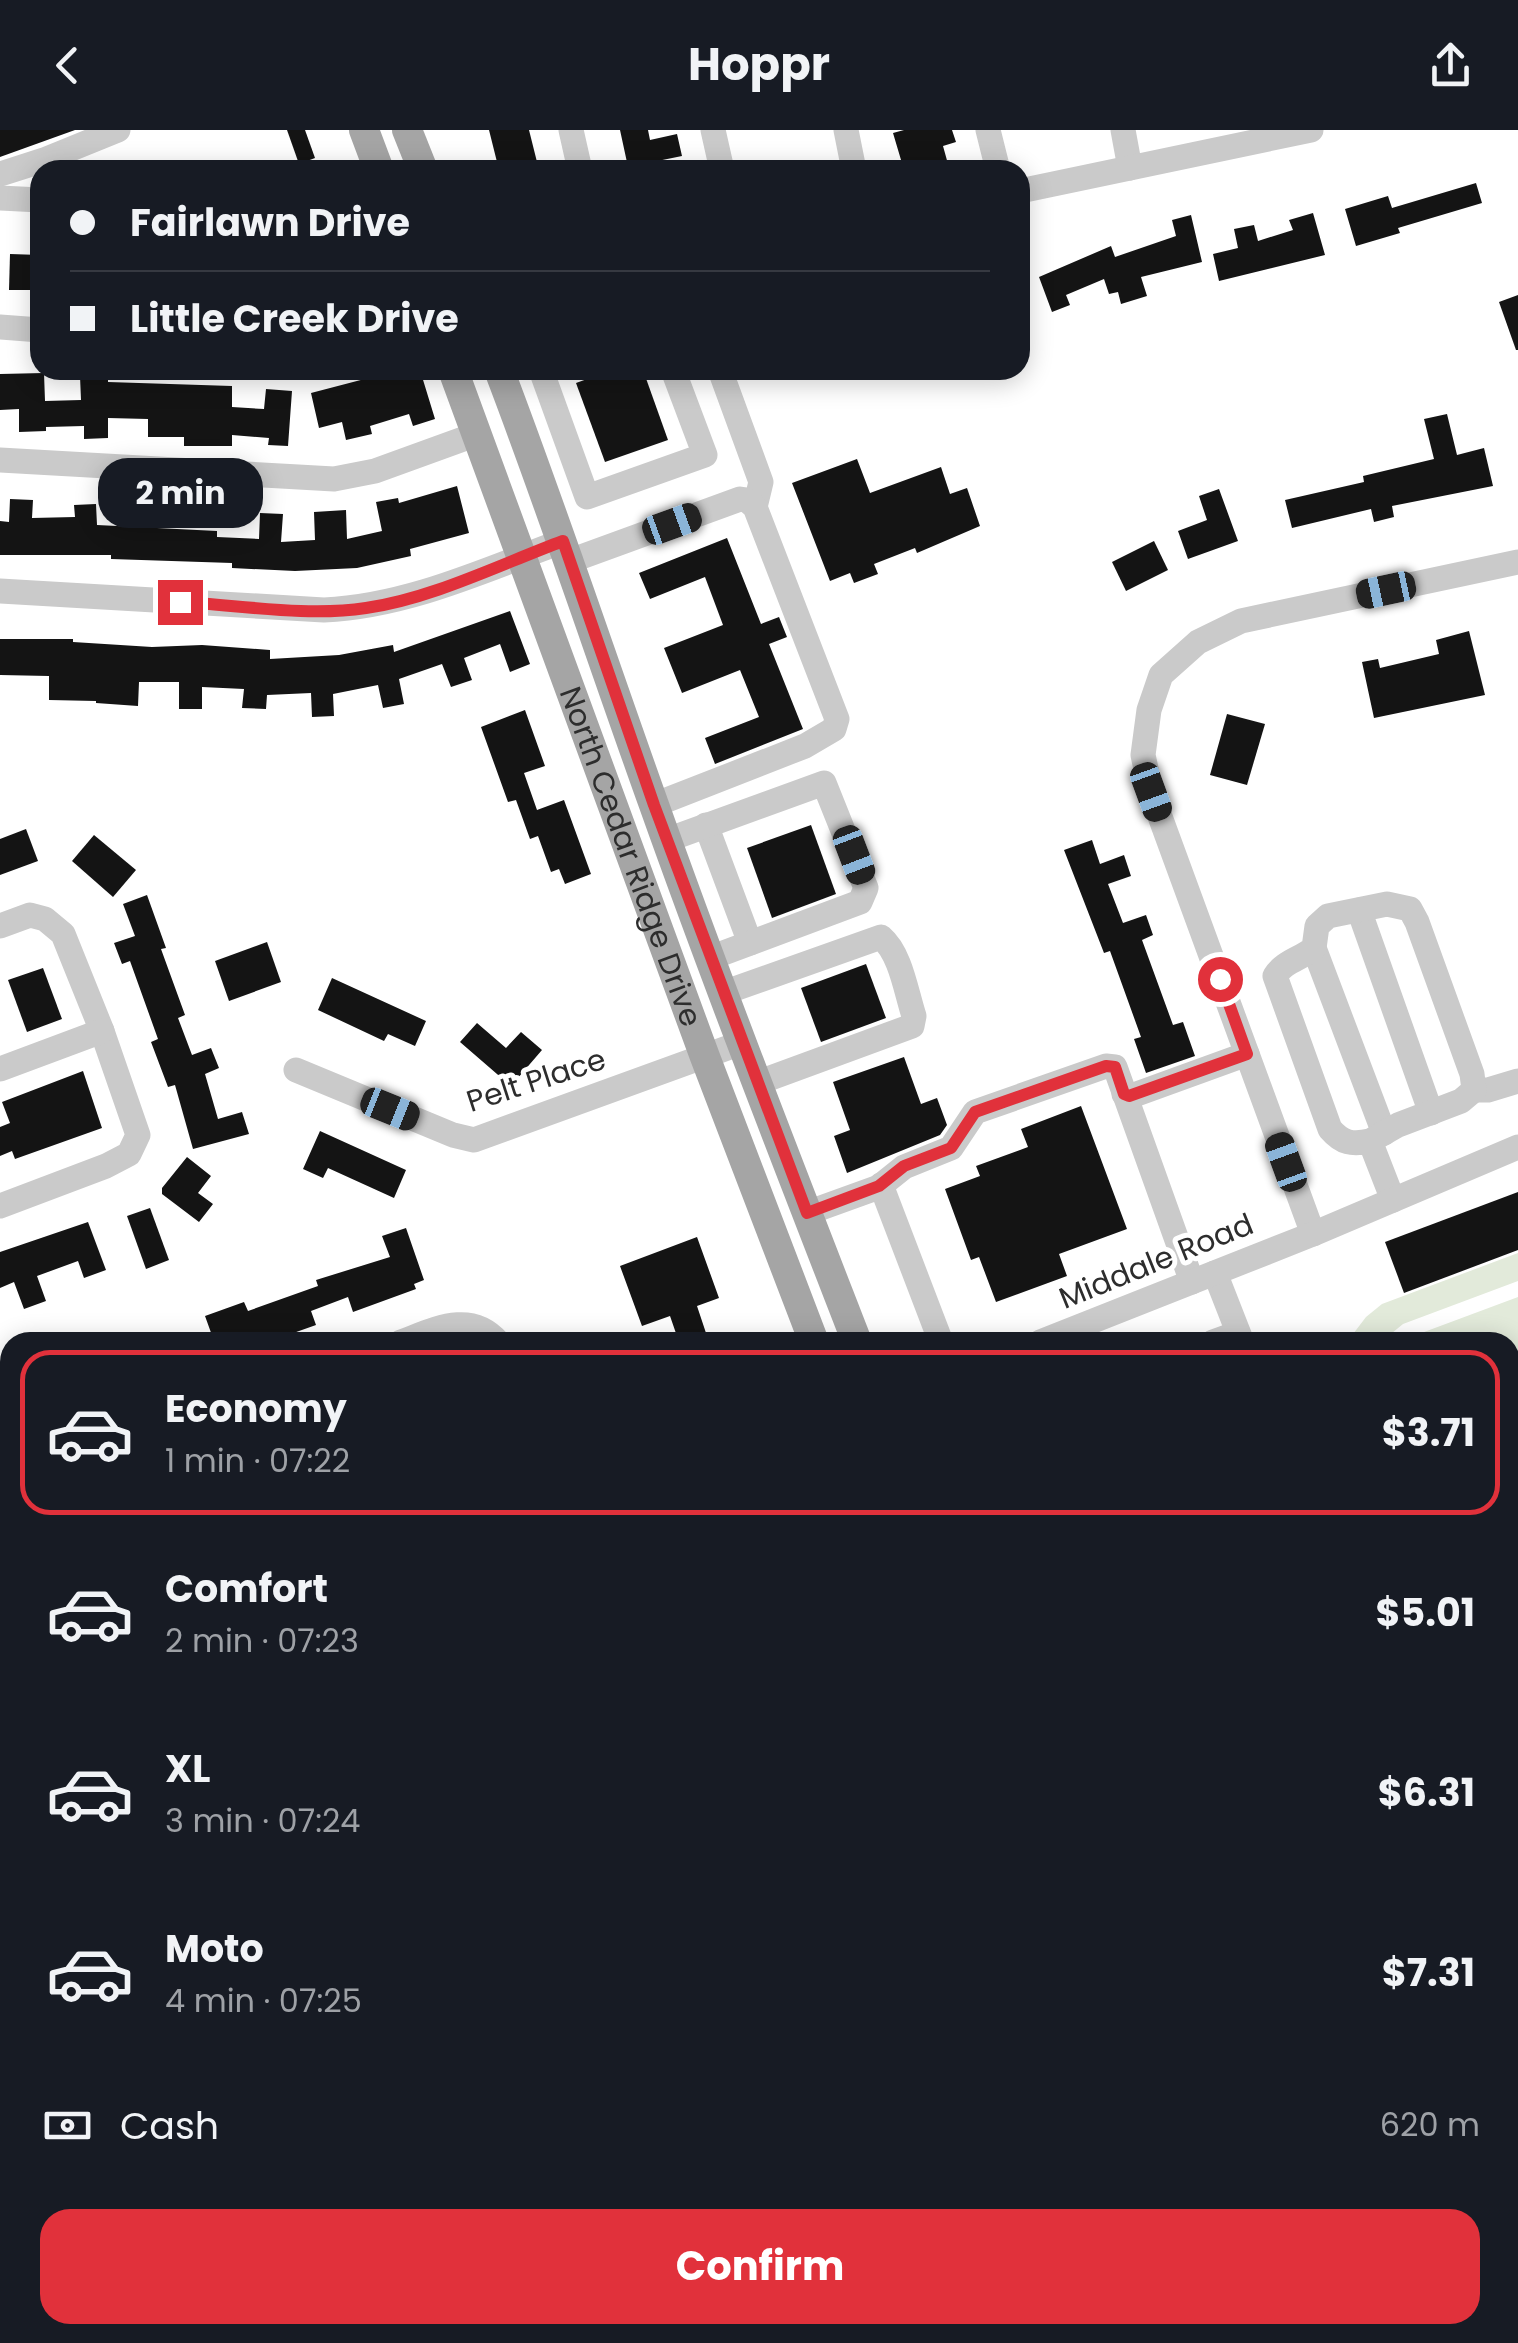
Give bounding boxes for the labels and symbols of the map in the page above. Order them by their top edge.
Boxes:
callout: 2 min [98,457,262,527]
car [639,500,705,548]
car [1354,569,1418,611]
route end [158,580,203,625]
street label: North Cedar Ridge Drive [549,680,713,1032]
car [1127,759,1175,825]
car [829,822,879,888]
route start [1198,957,1243,1002]
street label: Pelt Place [461,1037,611,1123]
car [357,1084,423,1134]
car [1262,1129,1310,1195]
street label: Middale Road [1052,1202,1260,1320]

